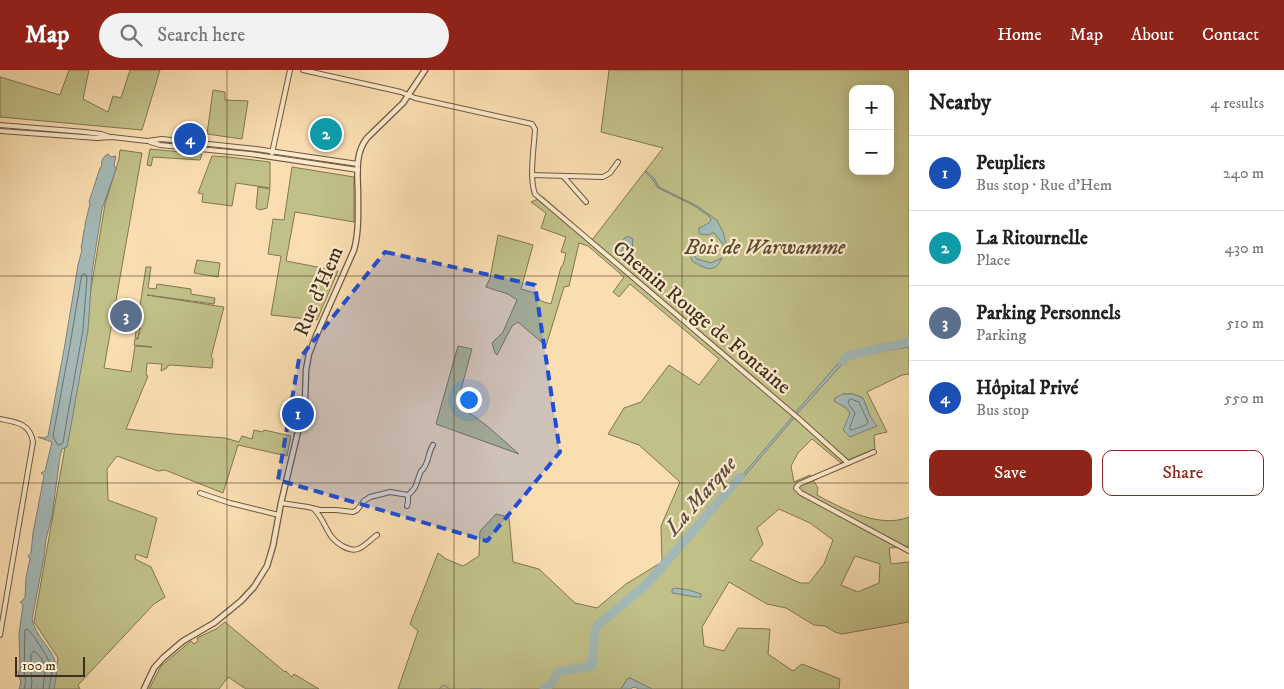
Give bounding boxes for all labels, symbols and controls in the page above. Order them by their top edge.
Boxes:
search box [99,13,449,58]
text: Map [25,20,69,50]
icon: search [117,21,145,49]
text: Search here [157,24,245,47]
text: Home [997,24,1042,46]
text: Map [1070,24,1103,46]
text: About [1131,24,1174,46]
text: Contact [1202,24,1259,46]
map controls [849,85,894,175]
button: + [849,85,894,130]
text: Nearby [929,90,991,116]
text: 4 results [1211,93,1264,113]
pin: 2 [310,115,342,153]
pin: 4 [174,120,206,158]
button: − [849,130,894,175]
text: Peupliers [976,152,1045,175]
text: 1 [942,163,948,183]
text: 240 m [1223,163,1264,183]
text: Bus stop · Rue d'Hem [976,175,1112,195]
text: La Ritournelle [976,227,1088,250]
street label: Chemin Rouge de Fontaine [607,235,796,400]
park label: Bois de Warwamme [684,235,846,261]
text: 2 [941,238,949,258]
text: 430 m [1225,238,1264,258]
street label: Rue d'Hem [288,242,350,340]
text: Place [976,250,1010,270]
pin: 3 [110,297,142,335]
text: Parking Personnels [976,302,1121,325]
text: 3 [942,313,948,333]
text: 510 m [1226,313,1264,333]
text: Parking [976,325,1026,345]
text: Hôpital Privé [976,377,1078,400]
your location [456,387,482,413]
text: 4 [940,388,950,408]
text: 550 m [1224,388,1264,408]
pin: 1 [282,395,314,433]
text: Bus stop [976,400,1029,420]
button: Save [929,450,1092,496]
button: Share [1102,450,1264,496]
water label: La Marque [658,451,744,543]
scale bar [15,654,85,677]
text: 100 m [22,657,56,675]

